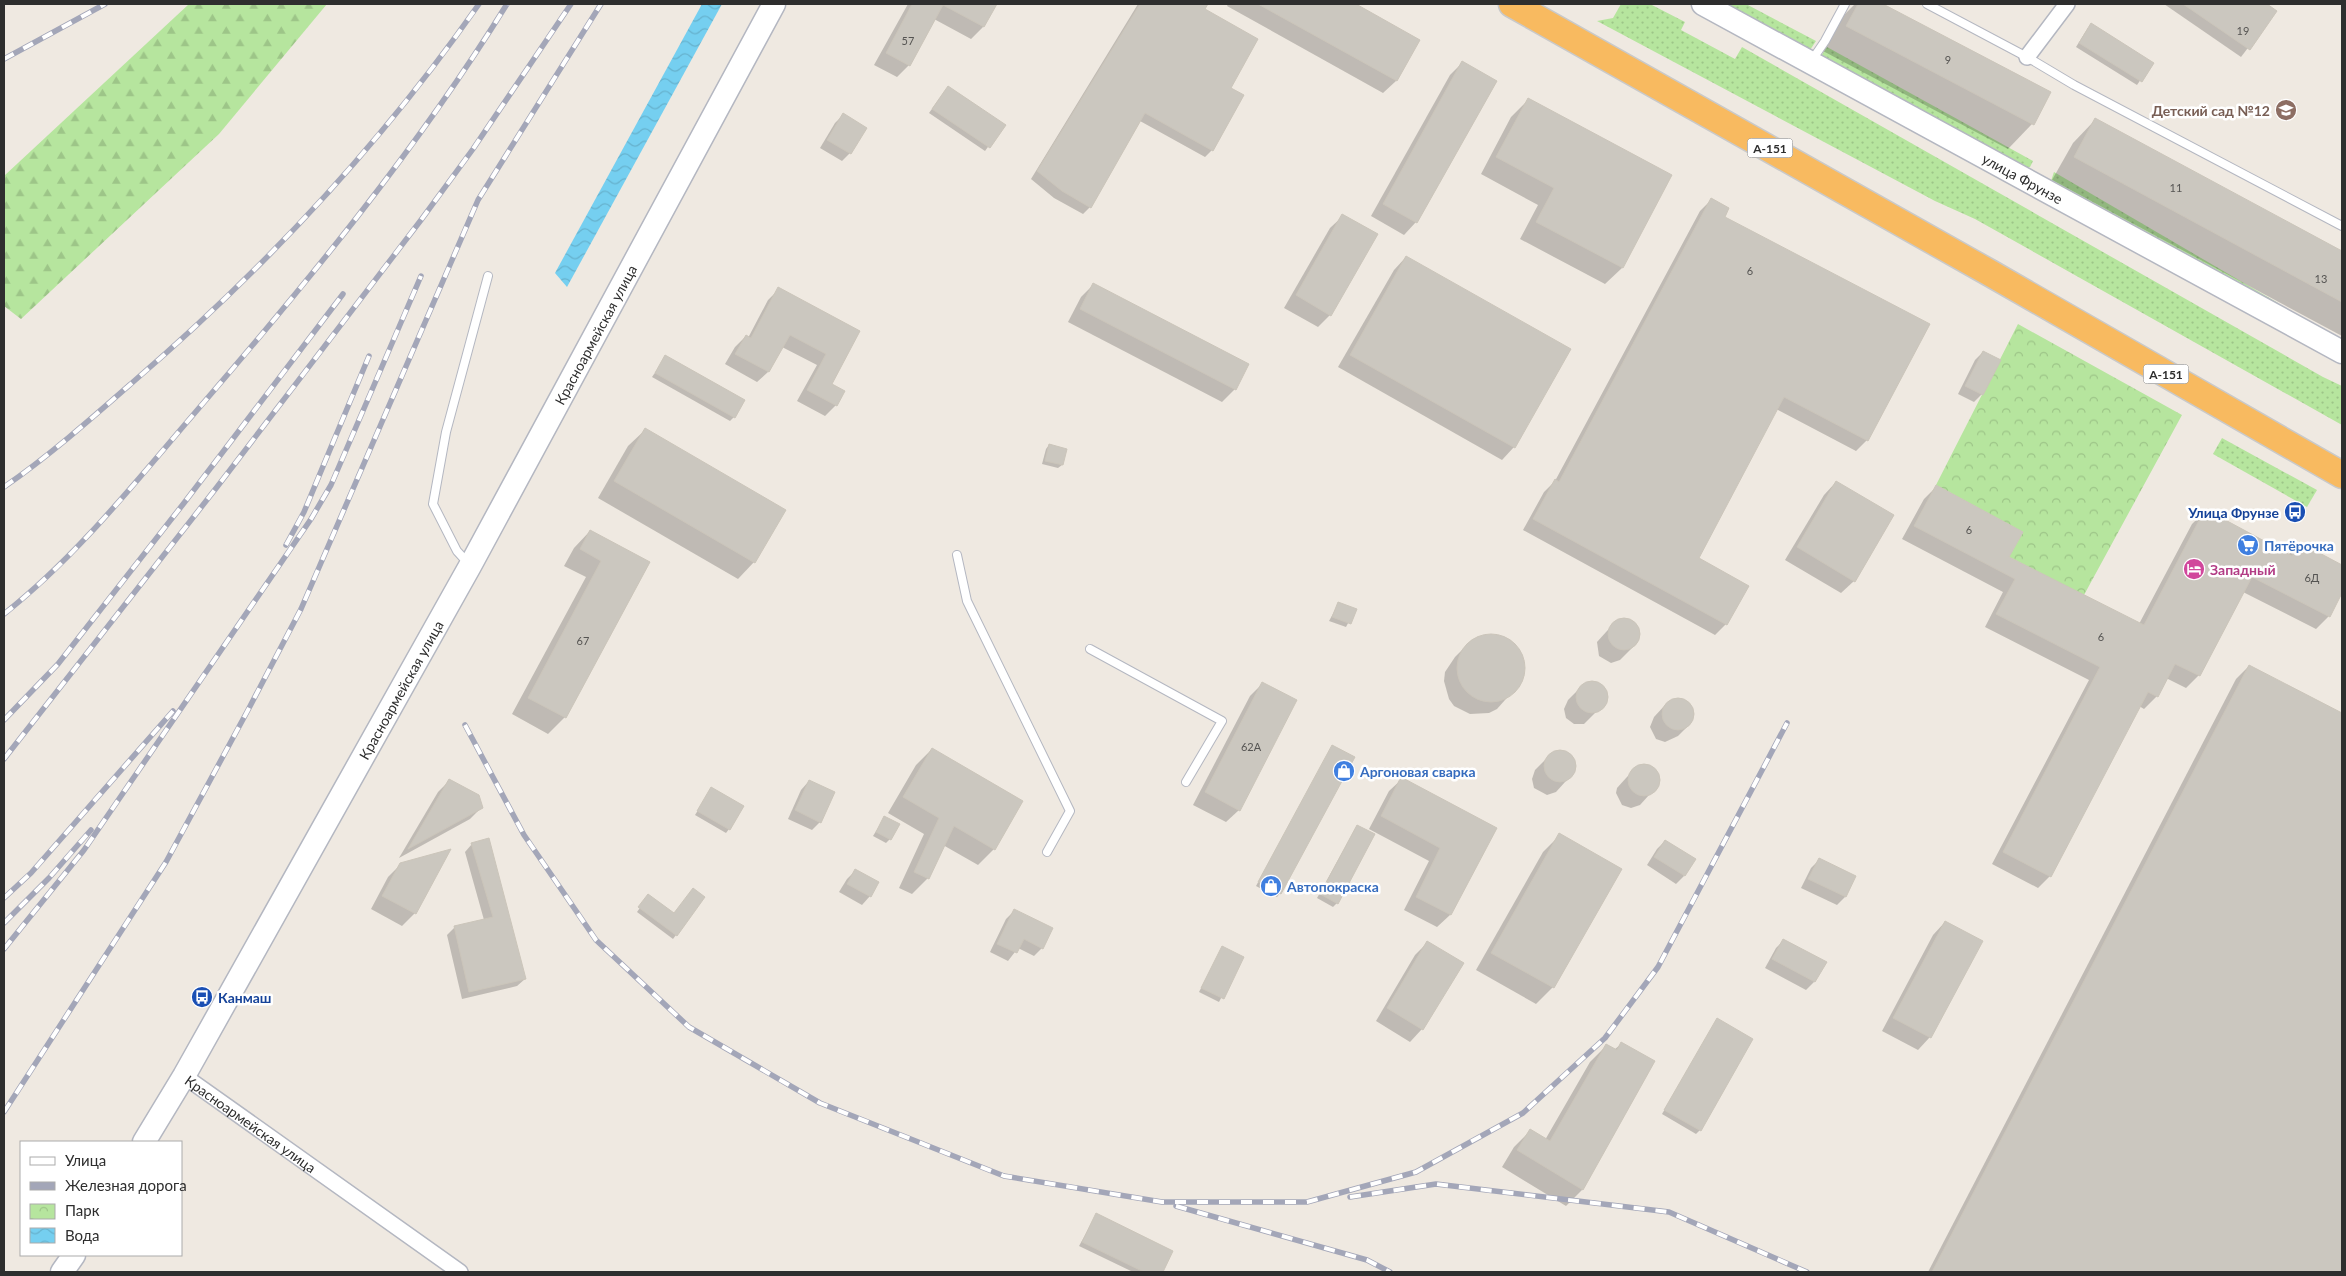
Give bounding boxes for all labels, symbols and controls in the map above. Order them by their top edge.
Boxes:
house number: 19 [2237,24,2249,37]
house number: 57 [902,34,914,47]
house number: 9 [1945,53,1951,66]
school or university icon: Детский сад №12 [2274,98,2298,122]
place label: Детский сад №12 [2152,102,2270,119]
road number: А-151 [1748,138,1792,158]
street label: улица Фрунзе [1979,149,2066,207]
house number: 11 [2170,181,2182,194]
street label: Красноармейская улица [550,262,640,407]
house number: 6 [1747,264,1753,277]
house number: 13 [2315,272,2327,285]
road number: А-151 [2144,364,2188,384]
bus stop icon: Улица Фрунзе [2283,500,2307,524]
place label: Улица Фрунзе [2187,504,2280,521]
house number: 6 [1966,523,1972,536]
supermarket icon: Пятёрочка [2236,533,2260,557]
place label: Пятёрочка [2264,537,2334,554]
hotel icon: Западный [2182,557,2206,581]
place label: Западный [2210,561,2276,578]
house number: 6Д [2304,571,2320,584]
street label: Красноармейская улица [355,617,446,762]
house number: 6 [2098,630,2104,643]
house number: 67 [577,634,589,647]
house number: 62А [1241,740,1262,753]
shop icon: Аргоновая сварка [1332,759,1356,783]
place label: Аргоновая сварка [1359,763,1476,780]
shop icon: Автопокраска [1259,874,1283,898]
place label: Автопокраска [1286,878,1379,895]
bus stop icon: Канмаш [190,985,214,1009]
place label: Канмаш [218,989,272,1006]
street label: Красноармейская улица [182,1071,320,1176]
legend [20,1141,182,1256]
text: Улица [65,1151,106,1169]
text: Железная дорога [65,1176,187,1194]
text: Парк [65,1201,100,1219]
text: Вода [65,1226,100,1244]

